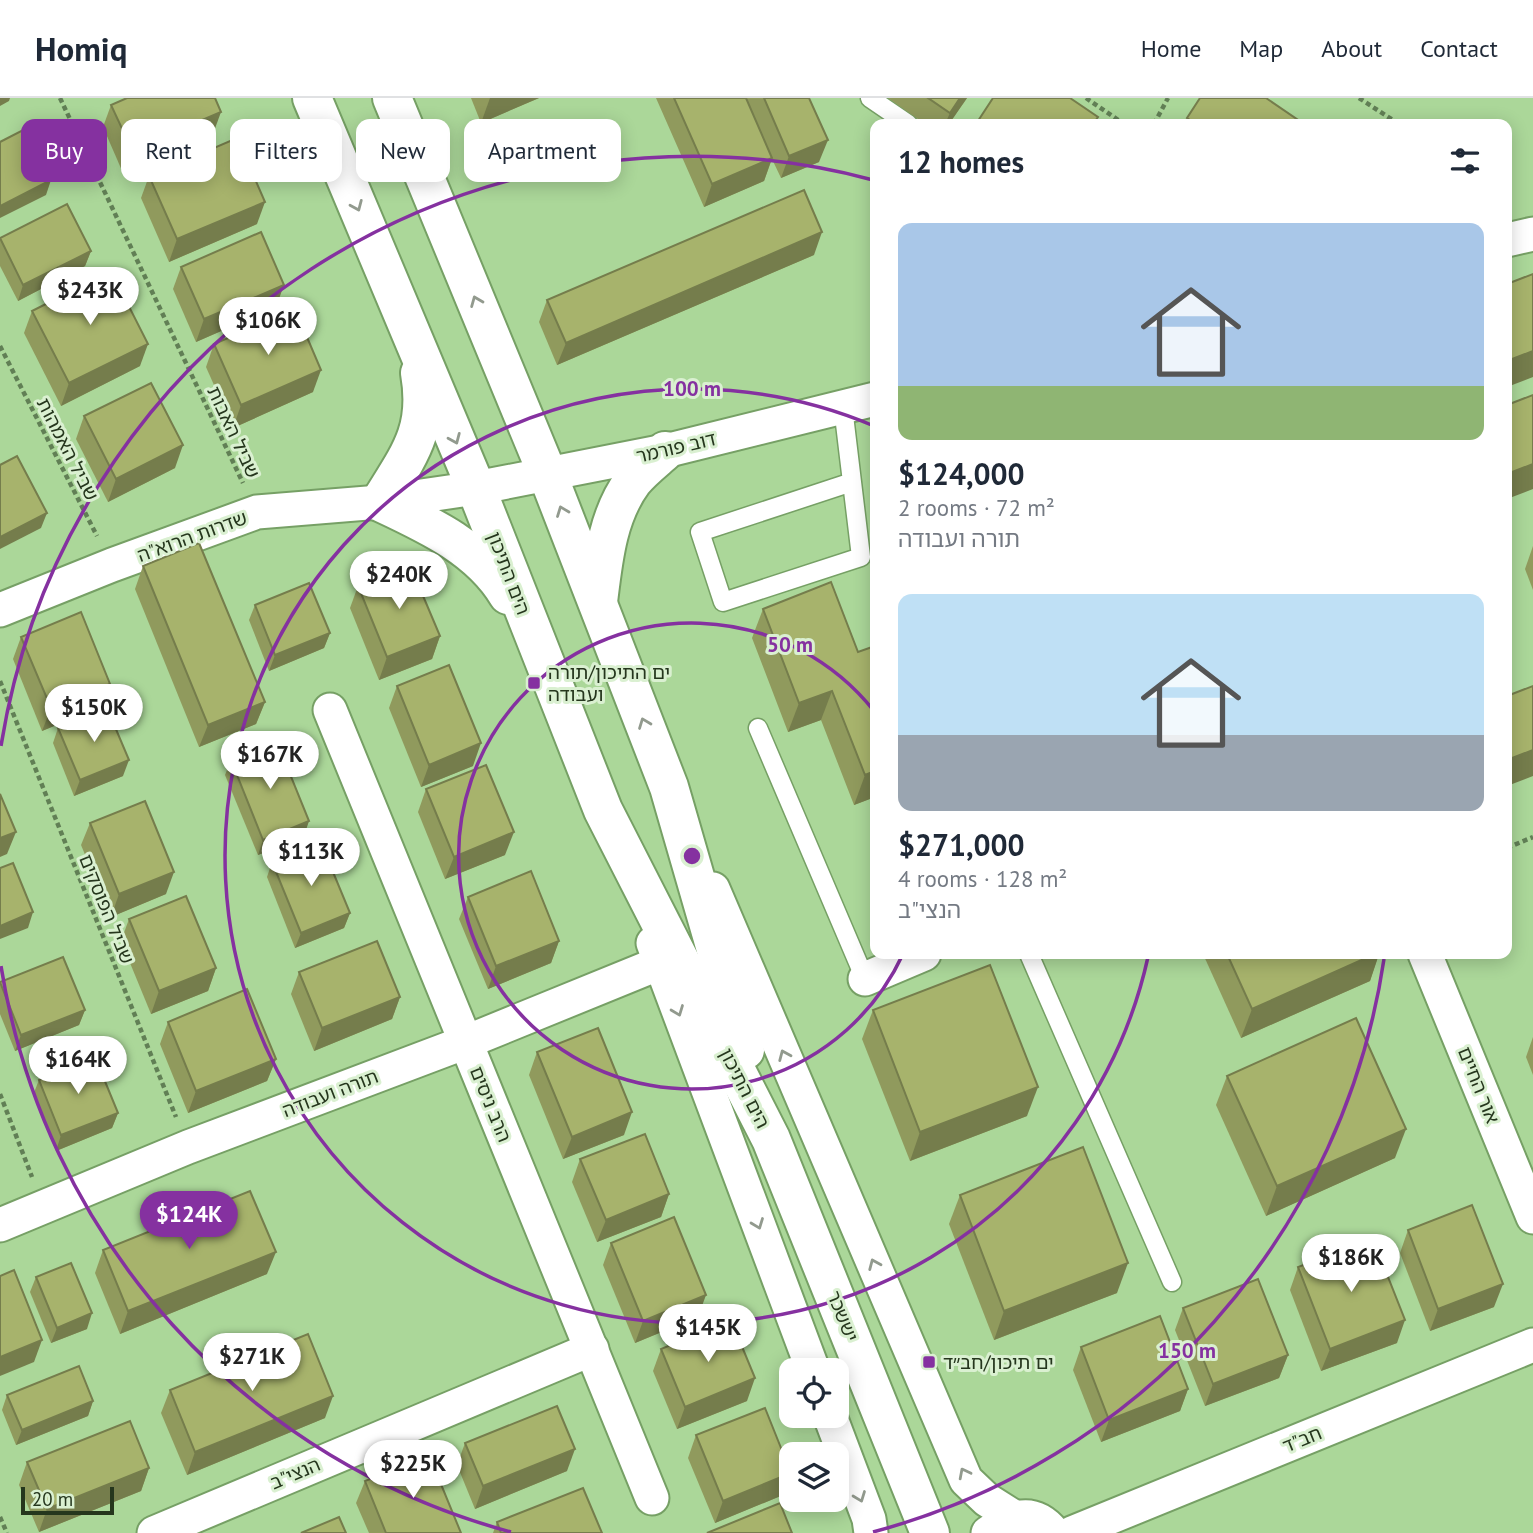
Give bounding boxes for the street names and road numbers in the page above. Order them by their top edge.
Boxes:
street label: שביל האבות [202,382,266,482]
street label: שביל האמהות [32,394,104,504]
street label: דוב פורמר [634,426,718,468]
street label: שדרות הרוא"ה [134,505,250,567]
street label: הים התיכון [482,528,536,618]
street label: שביל הפוסקים [74,851,140,967]
street label: אור החיים [1453,1043,1505,1127]
street label: הים התיכון [715,1044,775,1132]
street label: הרב ניסים [465,1063,517,1145]
street label: תורה ועבודה [279,1064,381,1122]
street label: יששכר [822,1287,864,1345]
street label: חב"ד [1279,1420,1325,1458]
street label: הנצי"ב [266,1452,324,1494]

